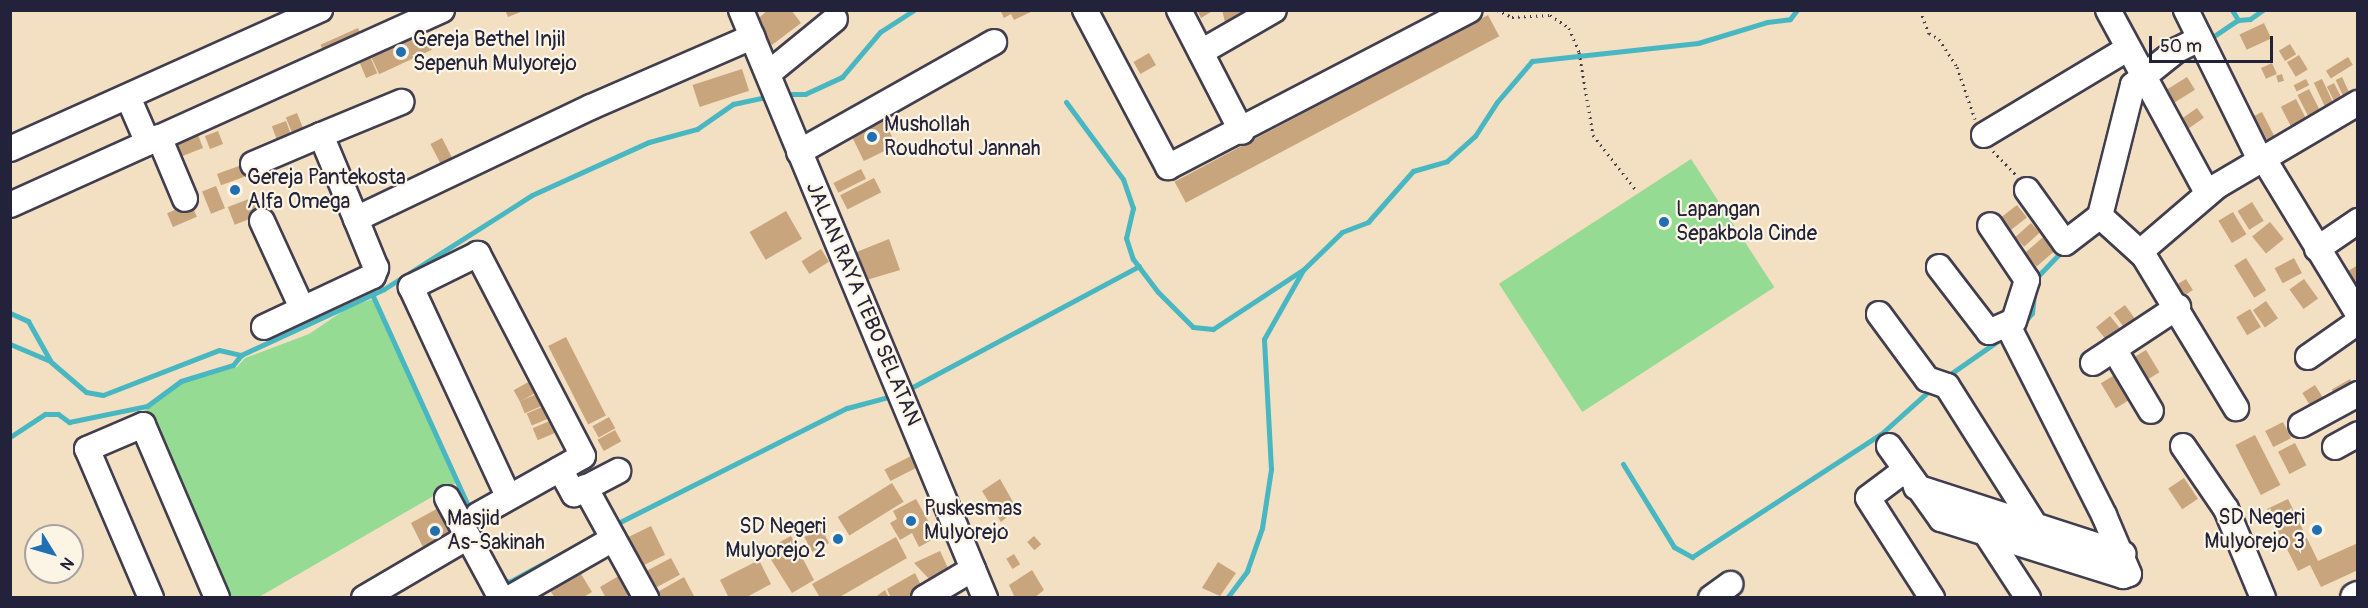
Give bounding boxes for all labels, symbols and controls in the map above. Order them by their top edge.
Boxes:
scale bar [2152,24,2276,62]
place label: Gereja Bethel Injil Sepenuh Mulyorejo [413,27,577,77]
text: 50 m [2160,35,2202,58]
marker: Gereja Bethel Injil Sepenuh Mulyorejo [394,45,408,59]
place label: Mushollah Roudhotul Jannah [884,112,1041,162]
marker: Mushollah Roudhotul Jannah [865,130,879,144]
place label: Gereja Pantekosta Alfa Omega [247,165,406,215]
street label: JALAN RAYA TEBO SELATAN [800,178,926,430]
marker: Gereja Pantekosta Alfa Omega [228,183,242,197]
place label: Lapangan Sepakbola Cinde [1676,197,1817,247]
marker: Lapangan Sepakbola Cinde [1657,215,1671,229]
place label: Puskesmas Mulyorejo [924,496,1022,546]
place label: SD Negeri Mulyorejo 3 [2204,505,2305,555]
place label: Masjid As-Sakinah [447,506,545,556]
marker: Puskesmas Mulyorejo [902,512,920,530]
place label: SD Negeri Mulyorejo 2 [725,514,826,564]
marker: SD Negeri Mulyorejo 3 [2310,523,2324,537]
north arrow [24,524,84,584]
marker: Masjid As-Sakinah [428,524,442,538]
marker: SD Negeri Mulyorejo 2 [831,532,845,546]
text: N [56,553,78,574]

